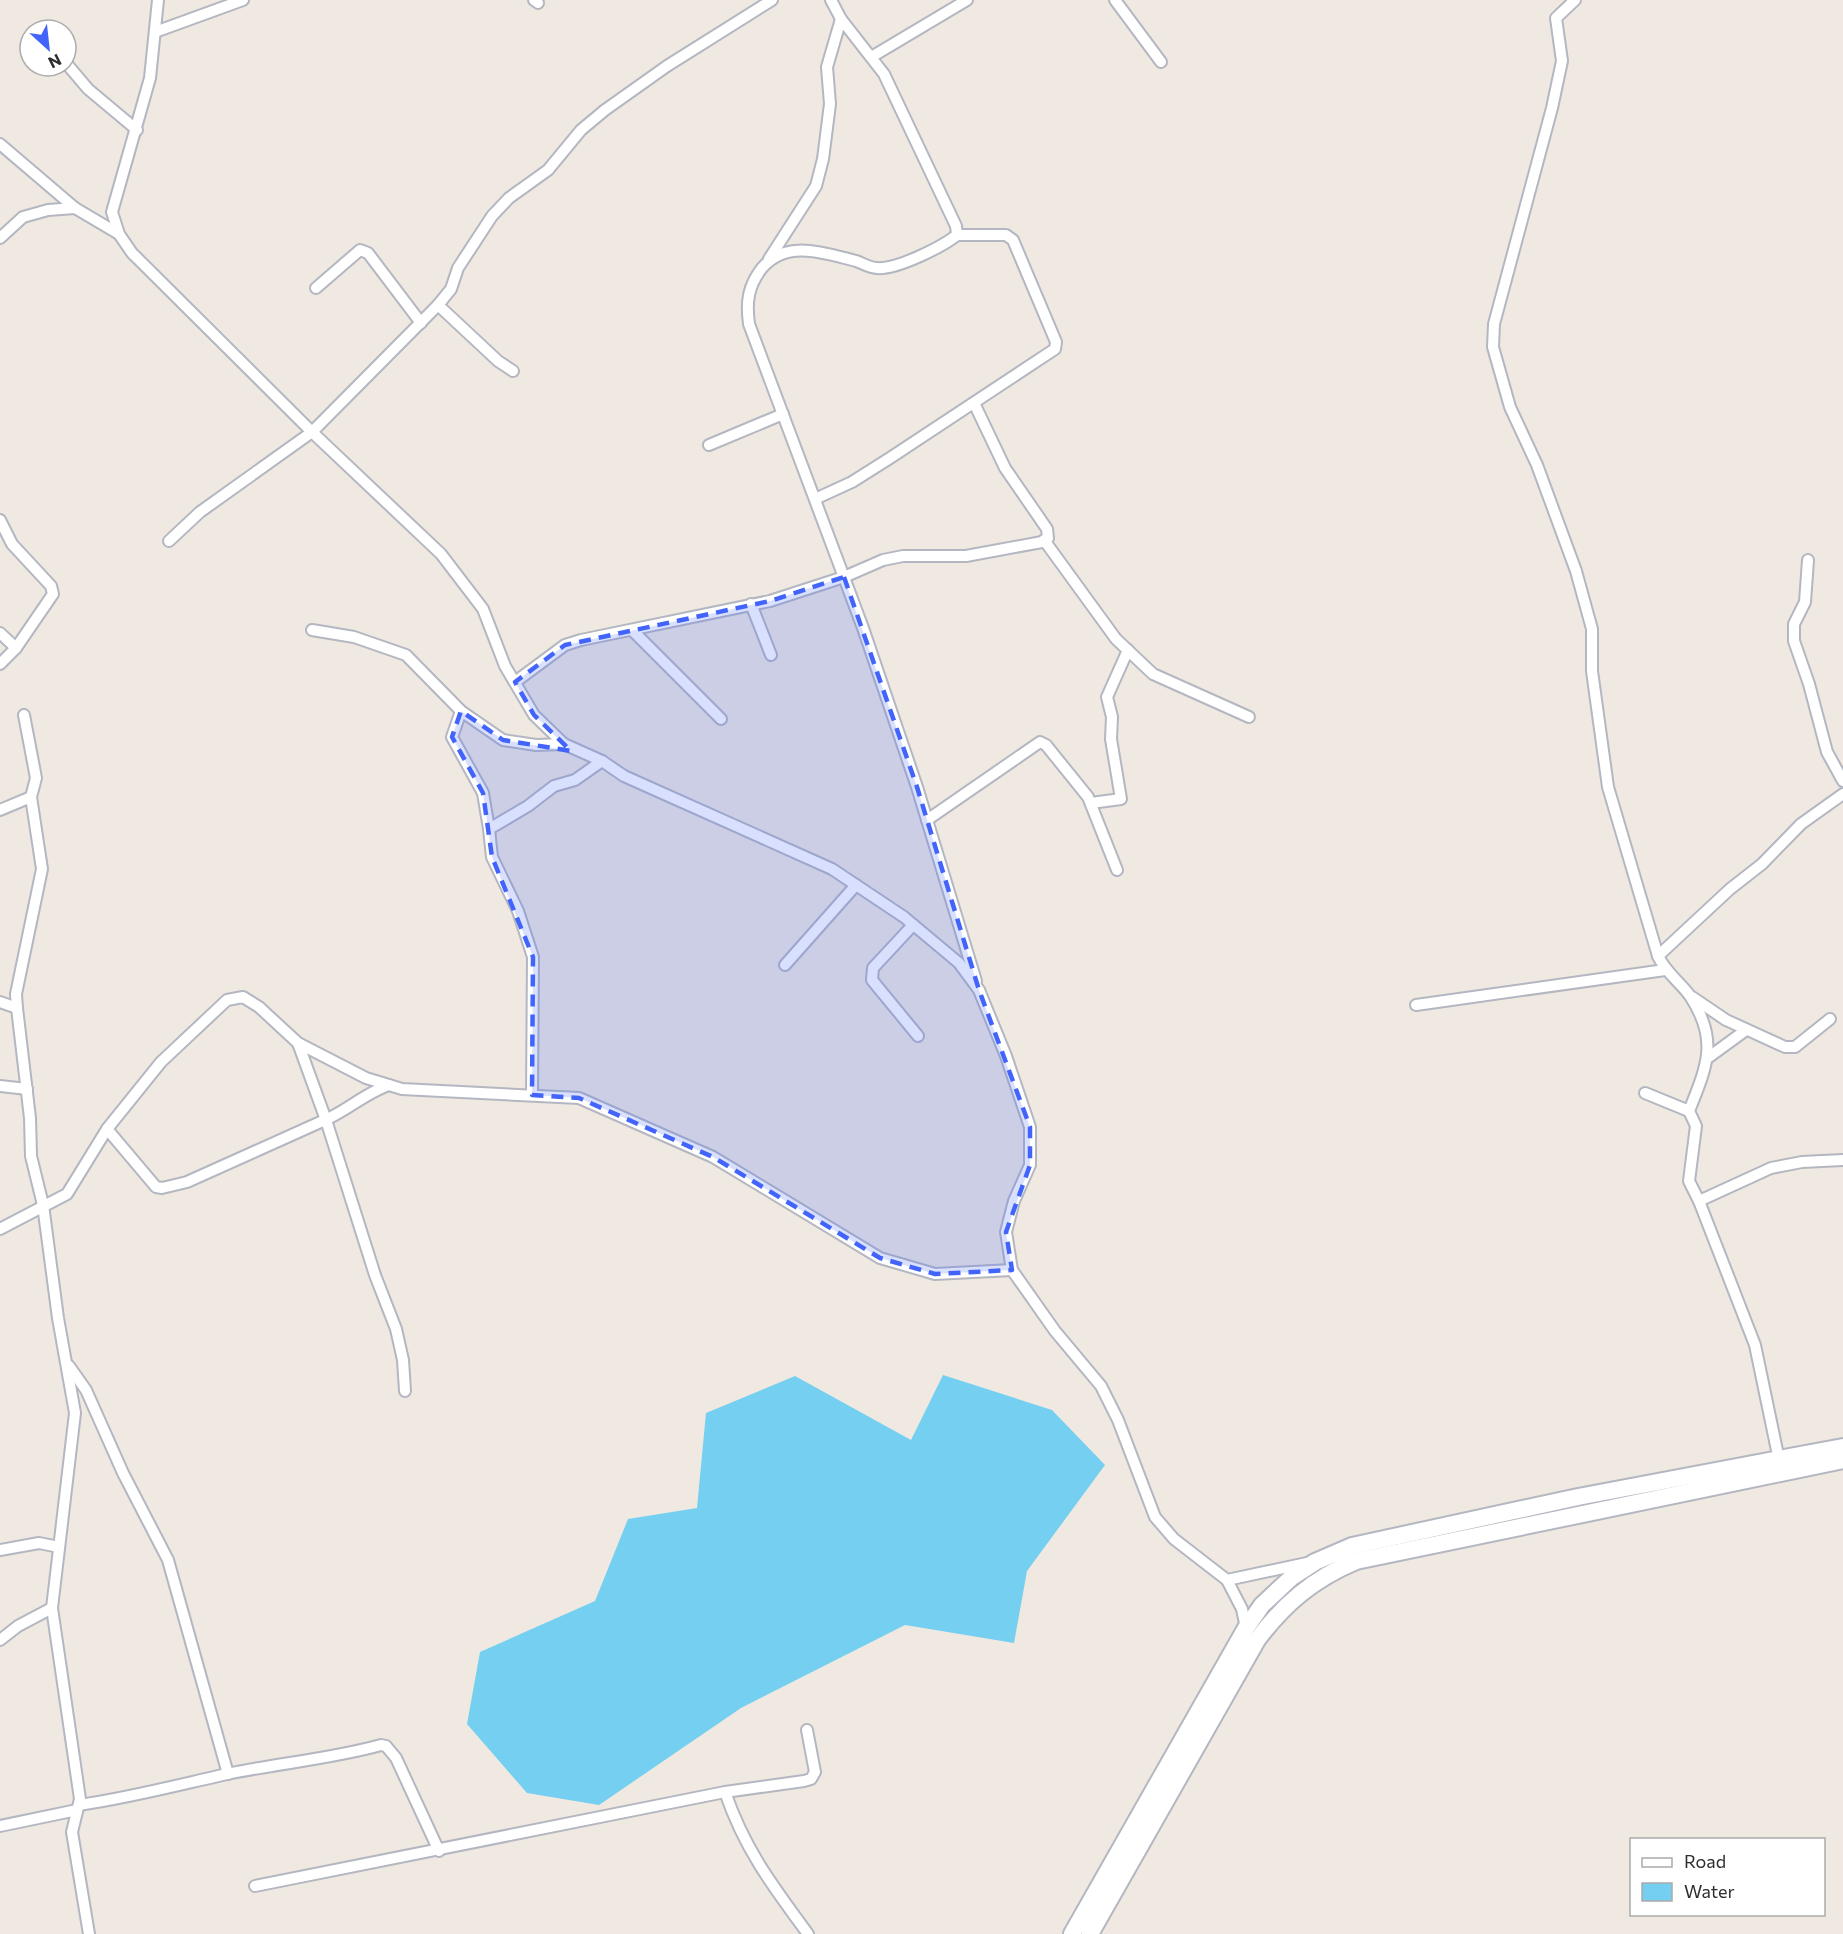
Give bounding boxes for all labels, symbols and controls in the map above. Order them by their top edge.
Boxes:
north arrow [18,18,78,78]
text: N [45,51,65,73]
legend [1630,1838,1825,1916]
text: Road [1684,1850,1726,1872]
text: Water [1684,1880,1735,1902]

